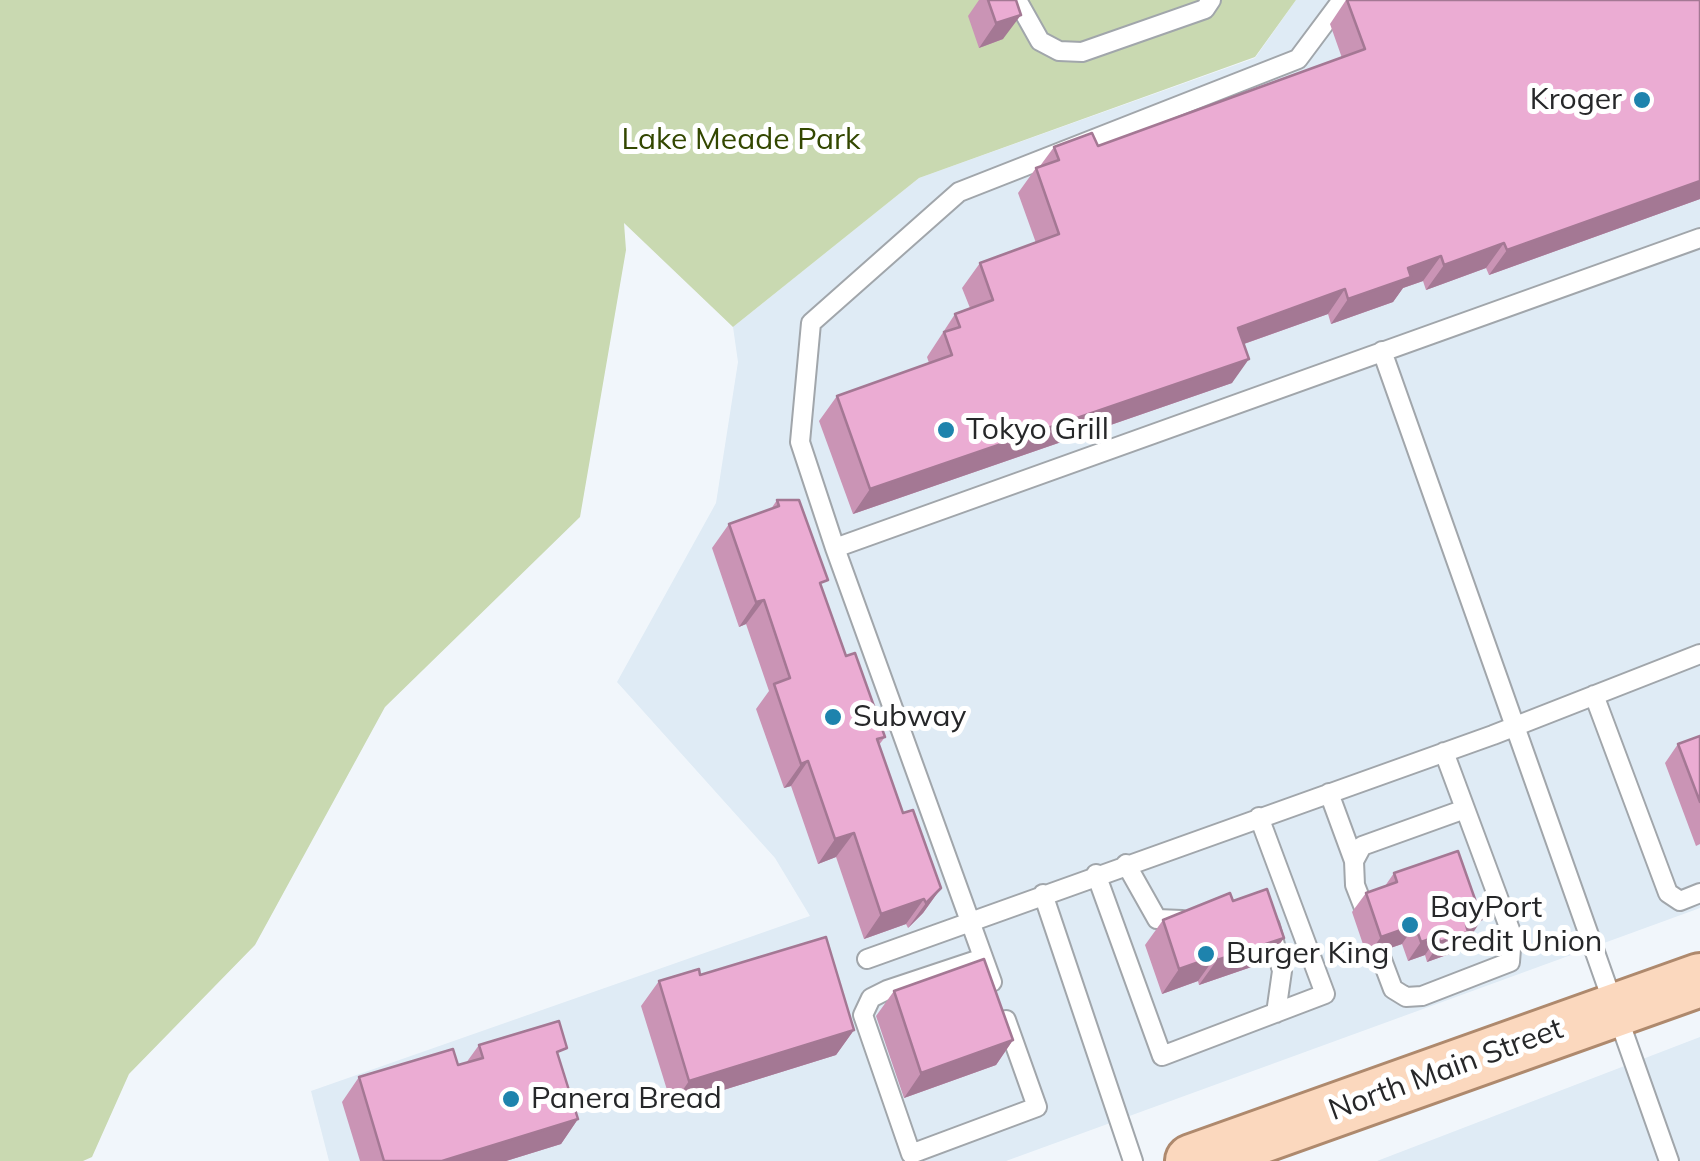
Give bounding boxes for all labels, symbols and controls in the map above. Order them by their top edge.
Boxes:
place label: Kroger [1530,82,1622,118]
marker: Kroger [1631,89,1653,111]
park label: Lake Meade Park [622,122,860,158]
place label: Tokyo Grill [966,412,1109,448]
marker: Tokyo Grill [935,419,957,441]
place label: Subway [853,699,966,735]
marker: Subway [822,706,844,728]
place label: BayPort Credit Union [1430,890,1602,960]
marker: BayPort Credit Union [1399,914,1421,936]
place label: Burger King [1226,936,1389,972]
marker: Burger King [1195,943,1217,965]
street label: North Main Street [1324,1011,1568,1129]
place label: Panera Bread [531,1081,722,1117]
marker: Panera Bread [500,1088,522,1110]

